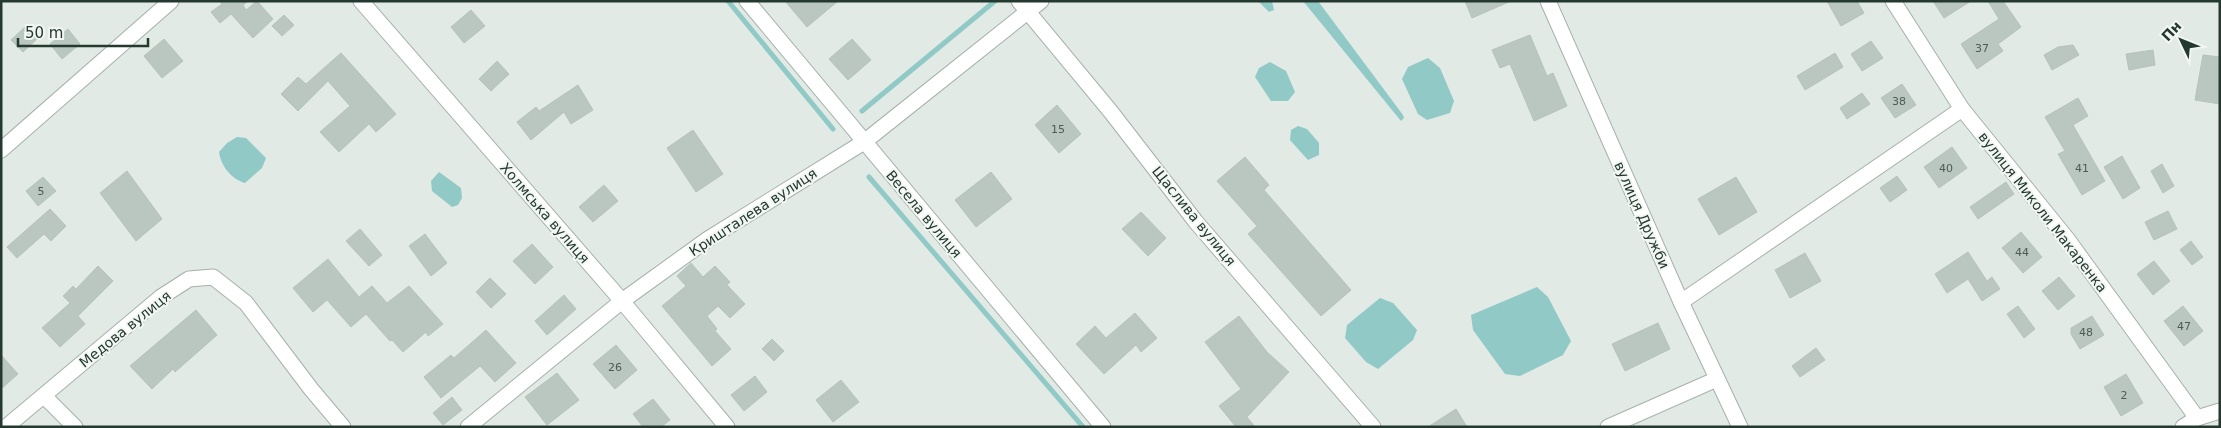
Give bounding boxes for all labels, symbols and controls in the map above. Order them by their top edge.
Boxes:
scale bar [18,15,148,47]
north arrow [2156,15,2206,65]
text: Пн [2158,18,2185,44]
text: 50 m [25,24,63,42]
house number: 37 [1975,42,1989,55]
house number: 38 [1892,95,1906,108]
house number: 15 [1051,123,1065,136]
street label: вулиця Миколи Макаренка [1975,129,2111,295]
street label: вулиця Дружби [1611,159,1673,271]
street label: Холмська вулиця [497,160,593,266]
house number: 40 [1939,162,1953,175]
house number: 41 [2075,162,2089,175]
street label: Щаслива вулиця [1149,163,1239,269]
street label: Кришталева вулиця [686,165,820,259]
street label: Весела вулиця [883,167,965,261]
house number: 5 [38,185,45,198]
house number: 44 [2015,246,2029,259]
street label: Медова вулиця [76,287,174,371]
house number: 47 [2177,320,2191,333]
house number: 48 [2079,326,2093,339]
house number: 26 [608,361,622,374]
house number: 2 [2121,389,2128,402]

